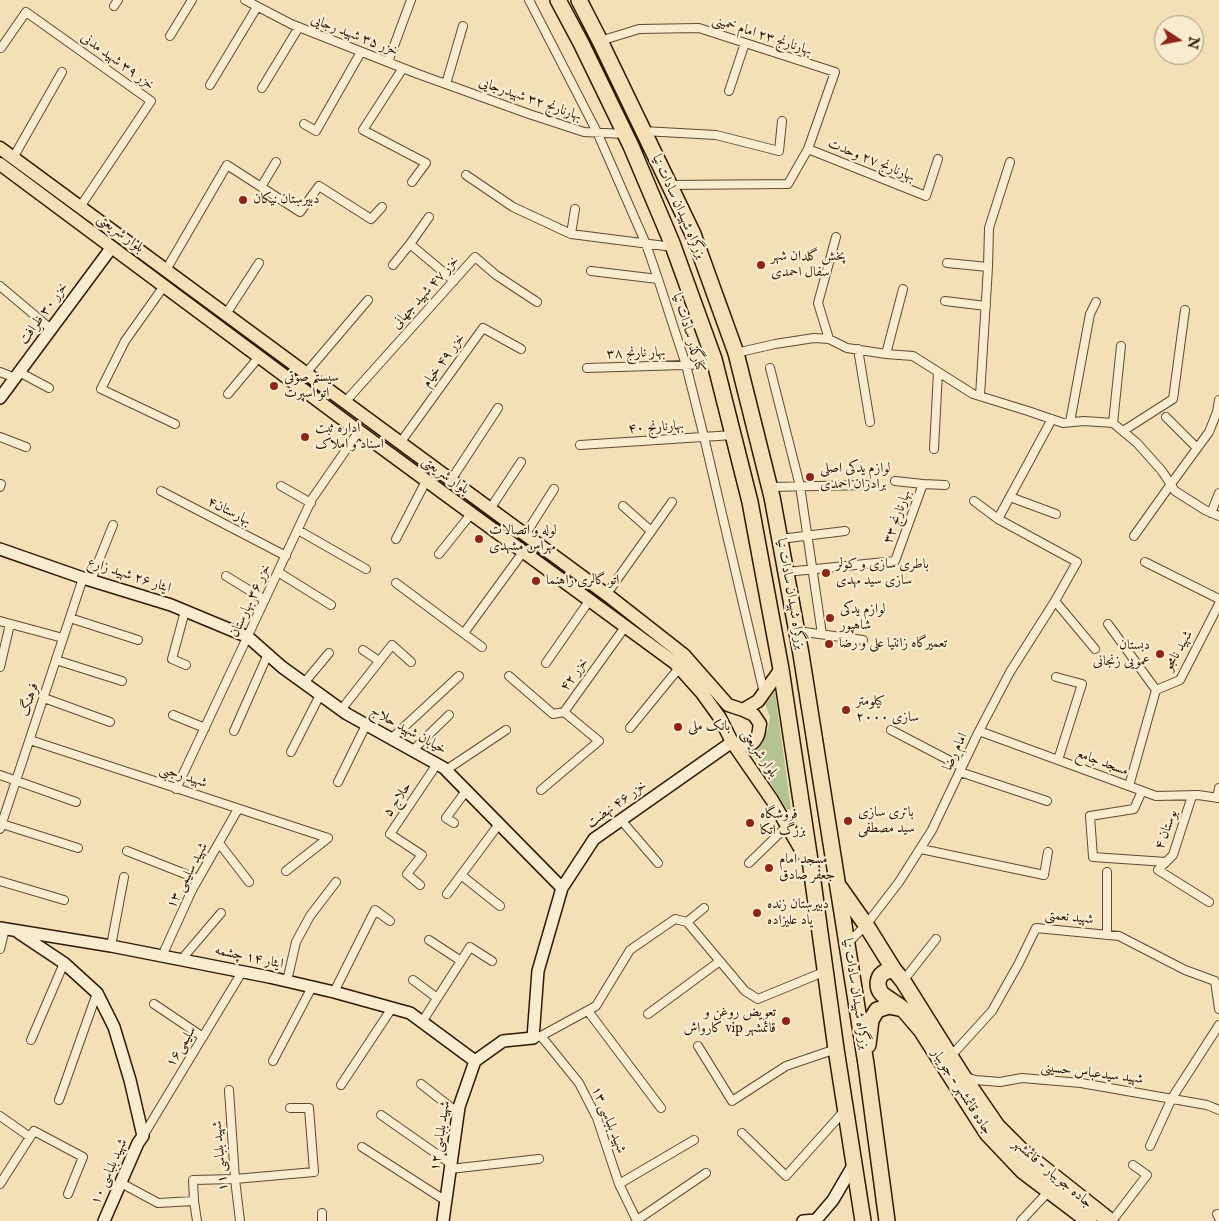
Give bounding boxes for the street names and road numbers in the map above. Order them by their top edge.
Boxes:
street label: خزر ۳۵ شهید رجایی [308,12,400,60]
street label: بهارنارنج ۲۳ امام خمینی [710,12,814,60]
street label: خزر ۳۹ شهید مدنی [77,30,157,94]
street label: بهارنارنج ۳۲ شهیدرجایی [476,74,584,126]
street label: بهارنارنج ۲۷ وحدت [825,136,917,186]
street label: بزرگراه شهیدان سادات نیا [647,152,709,262]
street label: بلوار شریعتی [93,211,147,257]
street label: خزر ۴۷ شهید جهانی [389,253,463,333]
street label: خزر ۳۰ ظرافت [16,280,72,348]
street label: کنارگذر سادات نیا [668,291,708,375]
street label: خزر ۴۹ خیام [419,331,469,391]
street label: بهار نارنج ۳۸ [606,345,666,363]
street label: بهارنارنج ۴۰ [627,418,685,438]
street label: بلوار شریعتی [418,453,472,499]
street label: بهارنارنج ۳۳ [881,488,915,546]
street label: بهارستان۴ [204,494,254,530]
street label: بزرگراه شهیدان سادات نیا [772,537,808,651]
street label: ایثار ۲۶ شهید زارع [85,555,173,597]
street label: خزر ۳۶ بهارستان [227,562,275,640]
street label: شهید نامجو [1161,628,1197,674]
street label: خزر ۴۲ [557,655,593,695]
street label: فرهنگ [17,681,43,719]
street label: خیابان شهید حلاج [367,703,449,759]
street label: بلوار شریعتی [737,727,781,781]
street label: امام رضا [940,730,972,774]
street label: مسجد جامع [1073,746,1131,780]
street label: شهید رجبی [157,761,209,793]
street label: خزر ۴۶ نهضت [584,778,650,832]
street label: حلاج ۵ [380,779,416,821]
street label: بوستان ۴ [1152,808,1182,852]
street label: شهید سلیمی ۱۳ [164,840,212,912]
street label: شهید نعمتی [1044,907,1094,929]
street label: بزرگراه شهیدان سادات نیا [838,937,872,1051]
street label: ایثار ۱۴ چشمه [213,943,285,973]
street label: سلیمی۱۶ [163,1023,201,1071]
street label: جاده قائمشهر - جویبار [927,1046,995,1138]
street label: شهید سیدعباس حسینی [1040,1059,1144,1089]
street label: شهید بلباسی ١٣ [587,1084,629,1156]
street label: شهید بلباسی ١٢ [427,1100,455,1172]
street label: شهید بلباسی ١١ [210,1120,232,1192]
street label: شهید بلباسی ١٠ [88,1136,132,1208]
street label: جاده جویبار - قائمشهر [1009,1136,1095,1212]

